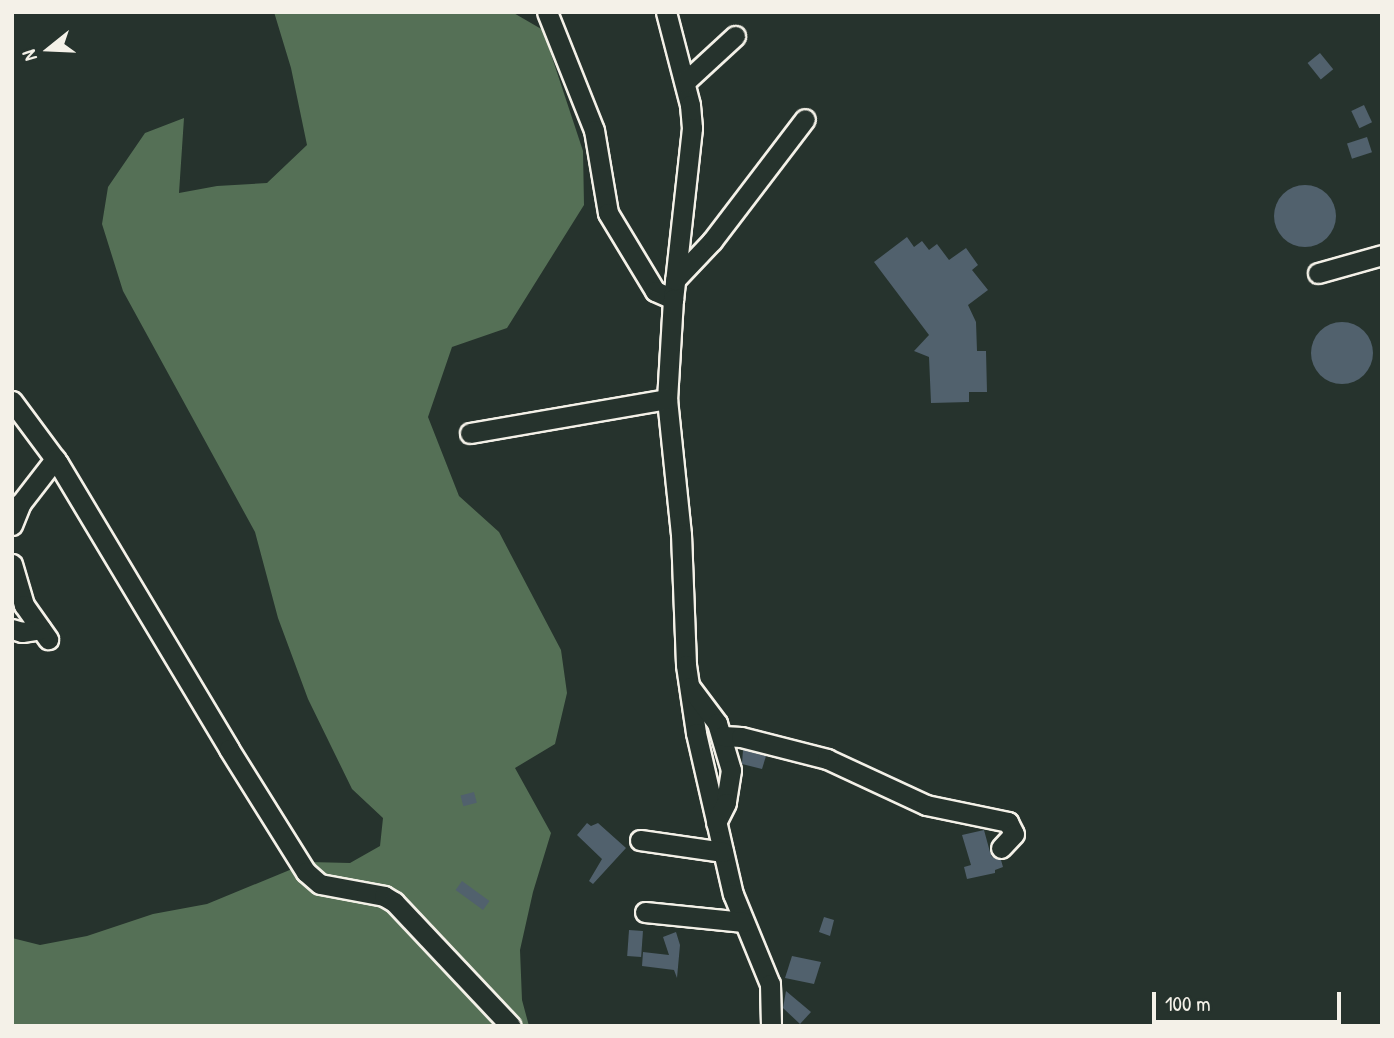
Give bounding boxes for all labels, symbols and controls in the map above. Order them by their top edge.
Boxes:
north arrow [14,14,84,84]
text: N [15,47,43,64]
scale bar [1156,978,1345,1022]
text: 100 m [1165,989,1211,1018]

